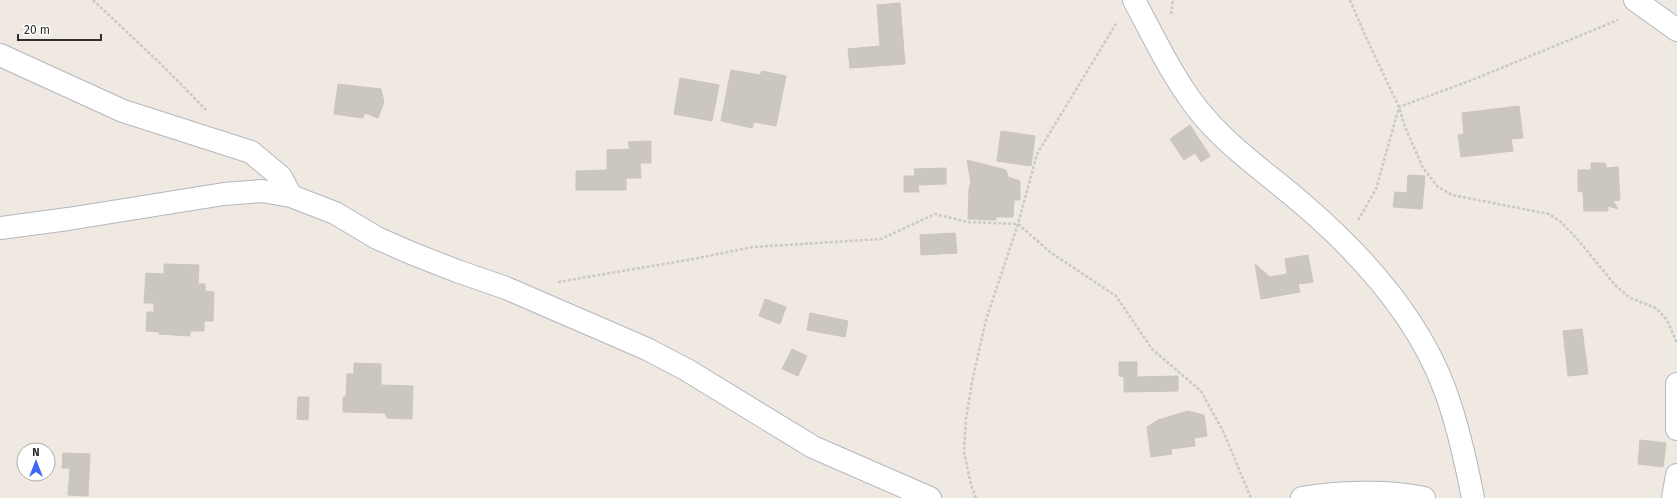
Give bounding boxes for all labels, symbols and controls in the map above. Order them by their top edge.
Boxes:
scale bar [18,16,101,42]
text: 20 m [24,23,50,37]
north arrow [16,442,56,482]
text: N [32,446,40,459]

